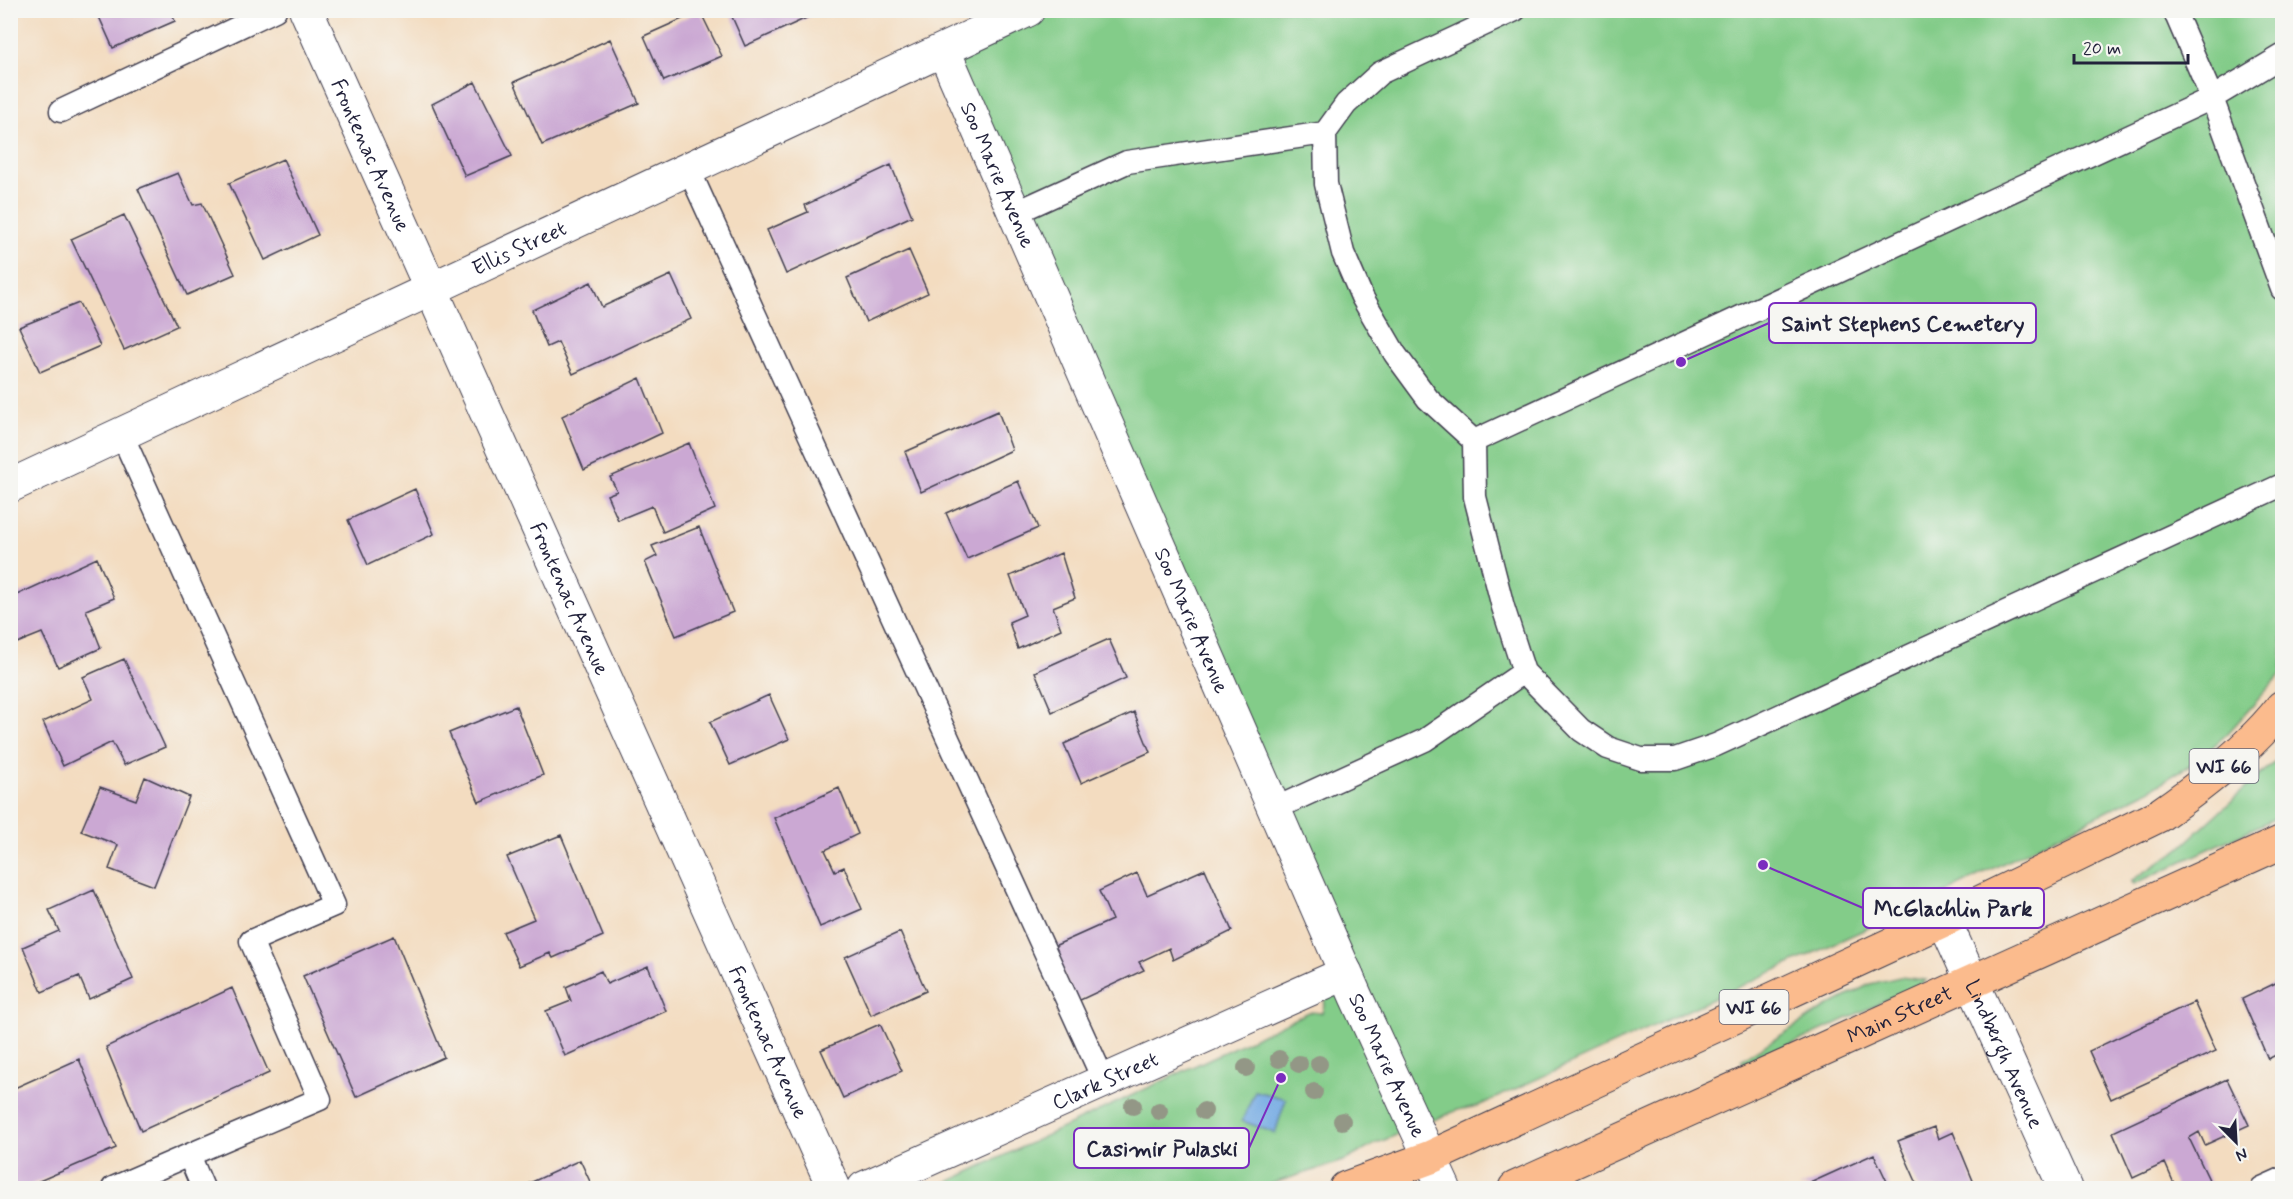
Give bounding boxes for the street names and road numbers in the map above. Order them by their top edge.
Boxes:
street label: Frontenac Avenue [324,74,417,237]
street label: Soo Marie Avenue [953,98,1041,252]
street label: Ellis Street [468,215,571,283]
street label: Frontenac Avenue [522,518,615,680]
street label: Soo Marie Avenue [1147,544,1235,698]
road number: WI 66 [2190,749,2258,783]
street label: Frontenac Avenue [721,961,814,1124]
street label: Lindbergh Avenue [1958,975,2049,1133]
street label: Main Street [1843,979,1957,1051]
street label: Soo Marie Avenue [1341,989,1432,1143]
road number: WI 66 [1720,990,1788,1024]
street label: Clark Street [1048,1045,1163,1117]

